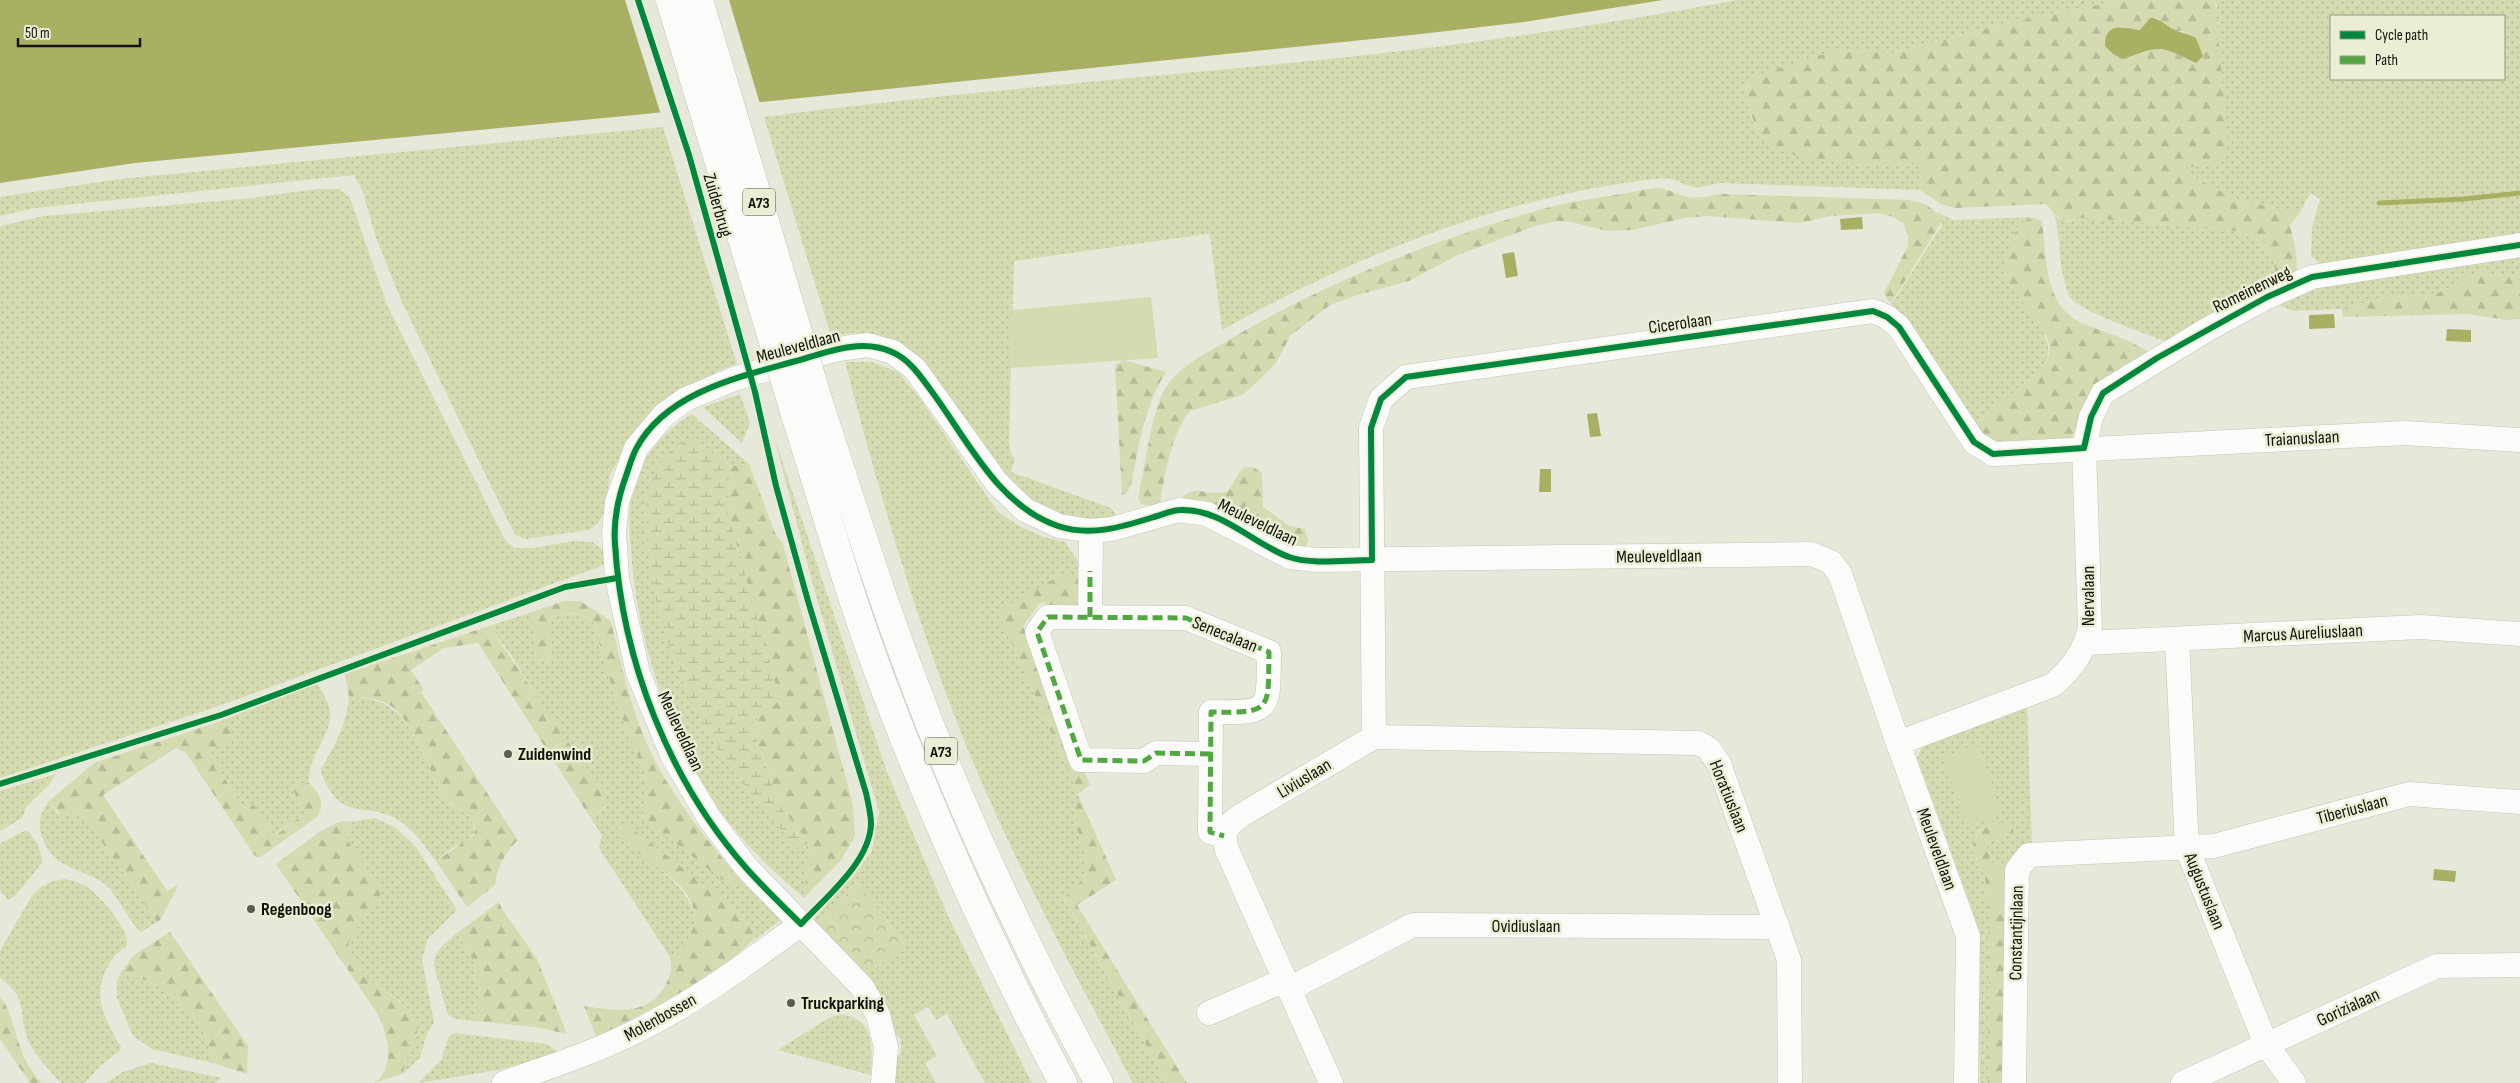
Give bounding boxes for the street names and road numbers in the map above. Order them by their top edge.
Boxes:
street label: Zuiderbrug [698,171,737,239]
road number: A73 [743,188,775,216]
street label: Romeinenweg [2210,261,2295,317]
street label: Cicerolaan [1647,309,1713,338]
street label: Meuleveldlaan [754,325,842,368]
street label: Traianuslaan [2264,426,2340,451]
street label: Meuleveldlaan [1215,494,1301,551]
street label: Meuleveldlaan [1616,545,1702,568]
street label: Nervalaan [2078,566,2099,626]
street label: Senecalaan [1189,612,1261,657]
street label: Marcus Aureliuslaan [2243,620,2363,647]
street label: Meuleveldlaan [653,688,708,774]
road number: A73 [925,738,957,764]
street label: Liviuslaan [1273,754,1335,803]
street label: Horatiuslaan [1705,757,1753,835]
street label: Tiberiuslaan [2314,790,2390,829]
street label: Meuleveldlaan [1912,805,1961,893]
street label: Augustuslaan [2179,849,2229,933]
street label: Constantijnlaan [2005,885,2028,981]
street label: Ovidiuslaan [1492,916,1560,937]
street label: Gorizialaan [2314,984,2383,1031]
street label: Molenbossen [621,989,700,1046]

